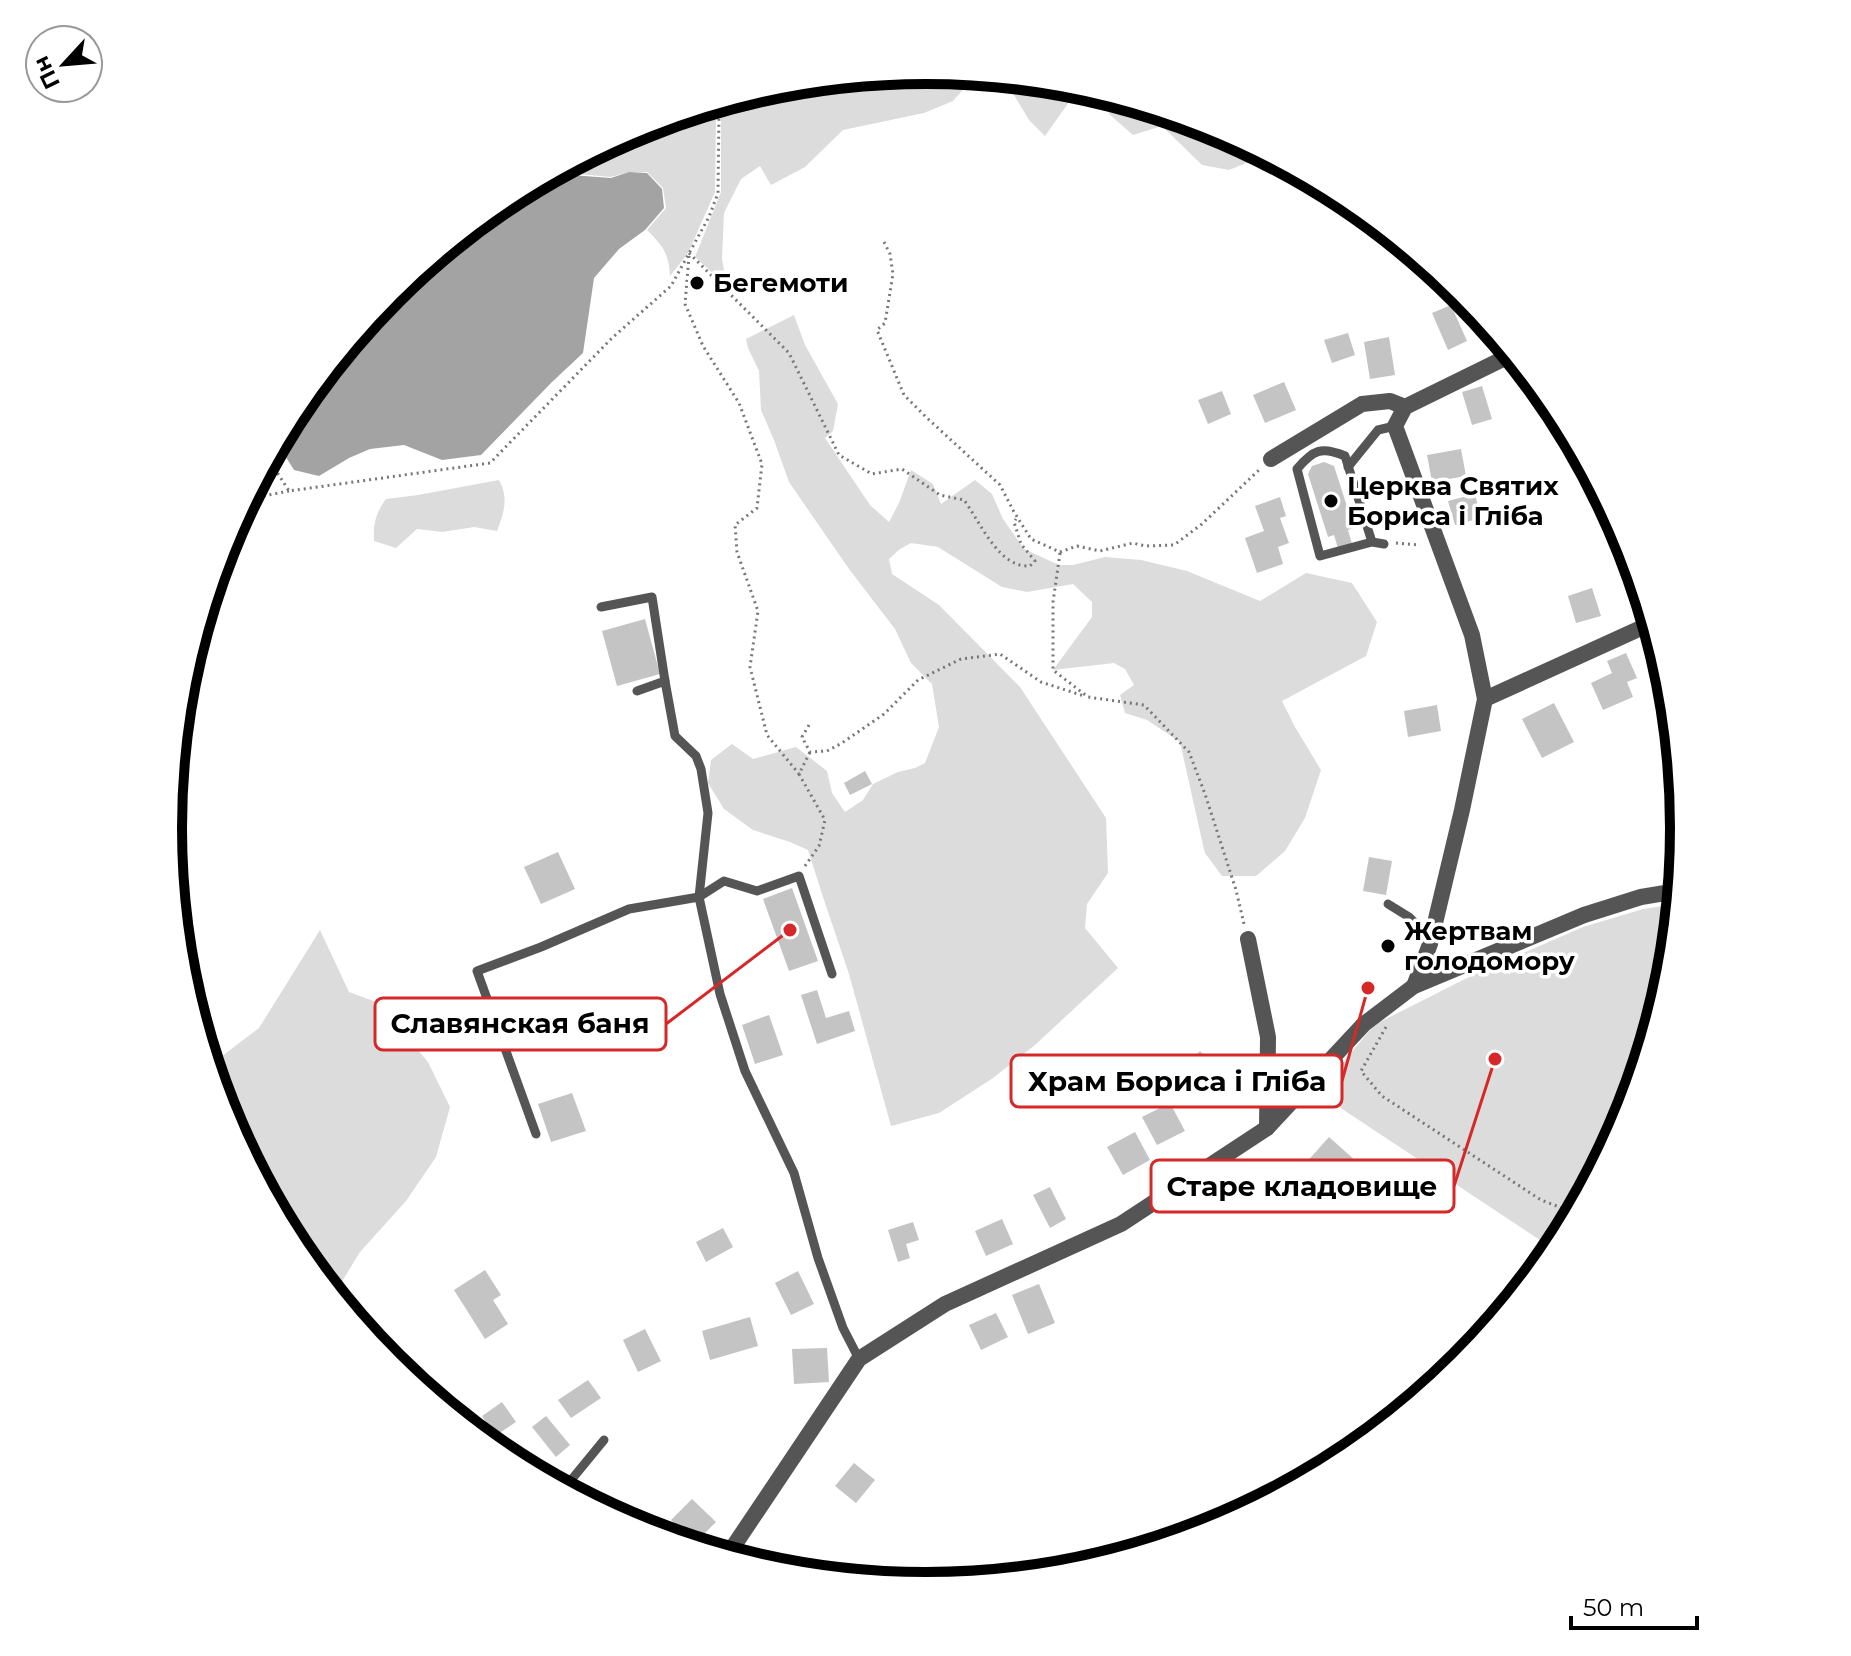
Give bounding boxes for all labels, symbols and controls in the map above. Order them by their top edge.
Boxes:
north arrow [24,24,104,104]
text: Пн [27,52,66,93]
place label: Бегемоти [713,267,848,299]
marker: Бегемоти [688,274,706,292]
place label: Церква Святих Бориса і Гліба [1347,470,1559,532]
marker: Церква Святих Бориса і Гліба [1322,492,1340,510]
place label: Жертвам голодомору [1404,915,1575,977]
marker: Жертвам голодомору [1379,937,1397,955]
callout: Славянская баня [375,998,666,1050]
text: Славянская баня [390,1006,650,1040]
callout: Храм Бориса і Гліба [1011,1055,1342,1107]
text: Храм Бориса і Гліба [1028,1064,1326,1098]
callout: Старе кладовище [1151,1160,1454,1212]
text: Старе кладовище [1166,1169,1438,1203]
scale bar [1571,1580,1697,1630]
text: 50 m [1583,1593,1644,1622]

